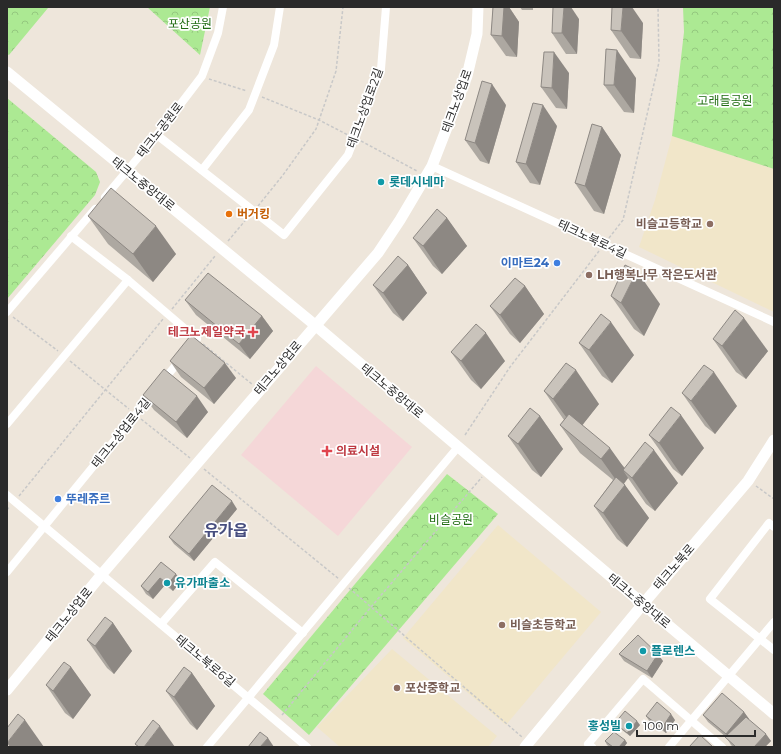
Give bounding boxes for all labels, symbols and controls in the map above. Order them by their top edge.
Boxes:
park label: 포산공원 [168,16,212,31]
street label: 테크노상업로2길 [343,66,386,150]
street label: 테크노상업로 [438,67,475,135]
park label: 고래들공원 [697,93,753,108]
street label: 테크노공원로 [133,99,186,160]
street label: 테크노중앙대로 [109,153,178,214]
place label: 롯데시네마 [389,174,444,189]
marker: 롯데시네마 [376,177,386,187]
place label: 버거킹 [237,206,270,221]
marker: 버거킹 [224,209,234,219]
street label: 테크노북로4길 [555,216,629,261]
place label: 비슬고등학교 [636,216,702,231]
marker: 비슬고등학교 [705,219,715,229]
place label: 이마트24 [501,255,550,270]
marker: 이마트24 [552,258,562,268]
place label: LH행복나무 작은도서관 [597,267,717,282]
marker: LH행복나무 작은도서관 [584,270,594,280]
place label: 테크노제일약국 [168,324,245,339]
marker: 테크노제일약국 [248,327,258,337]
street label: 테크노상업로 [251,337,305,398]
street label: 테크노중앙대로 [358,360,427,421]
street label: 테크노상업로4길 [88,395,153,471]
place label: 의료시설 [336,443,380,458]
marker: 의료시설 [321,445,333,457]
place label: 뚜레쥬르 [66,491,110,506]
marker: 뚜레쥬르 [53,494,63,504]
park label: 비슬공원 [429,512,473,527]
district label: 유가읍 [204,521,248,540]
street label: 테크노북로 [650,541,697,592]
street label: 테크노중앙대로 [605,570,674,631]
place label: 유가파출소 [175,575,230,590]
marker: 유가파출소 [162,578,172,588]
street label: 테크노상업로 [42,584,95,645]
place label: 비슬초등학교 [510,617,576,632]
marker: 비슬초등학교 [497,620,507,630]
street label: 테크노북로6길 [172,631,238,690]
place label: 플로렌스 [651,643,695,658]
marker: 플로렌스 [638,646,648,656]
place label: 포산중학교 [405,680,460,695]
marker: 포산중학교 [392,683,402,693]
scale bar [637,712,755,738]
place label: 홍성빌 [588,718,621,733]
text: 100 m [643,718,679,733]
marker: 홍성빌 [624,721,634,731]

